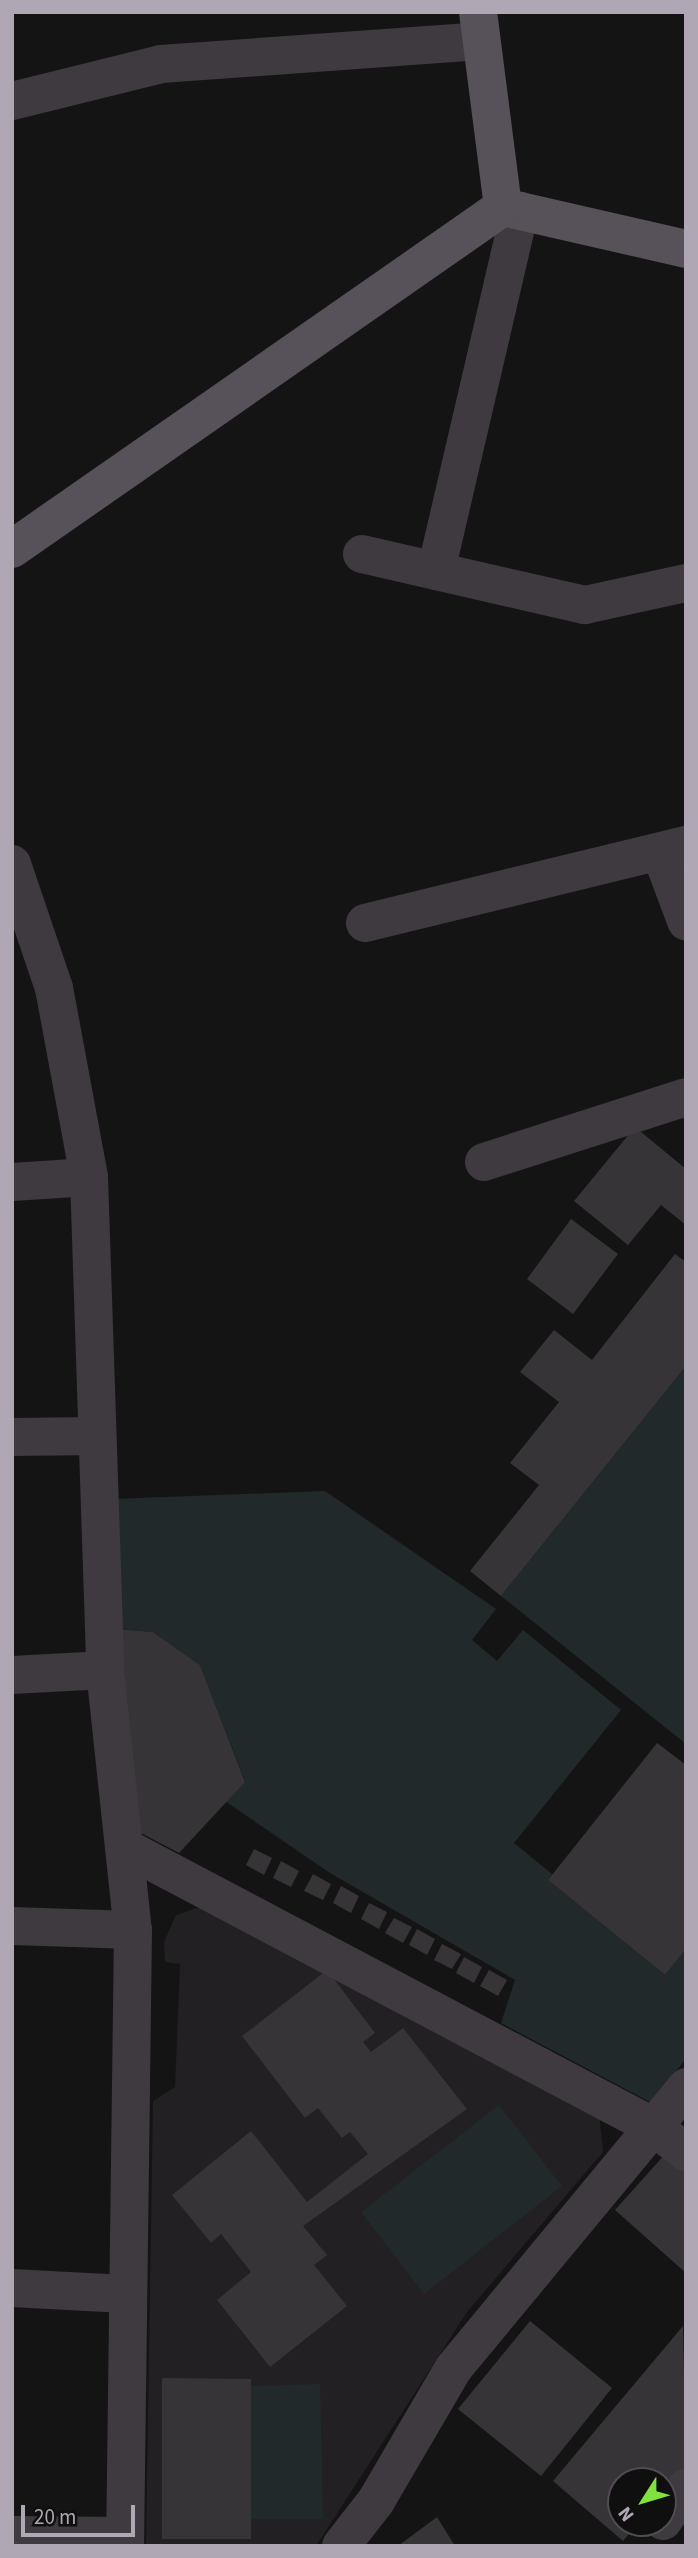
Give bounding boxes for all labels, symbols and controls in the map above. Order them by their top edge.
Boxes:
north arrow [607,2467,677,2537]
scale bar [24,2492,138,2536]
text: N [612,2501,641,2527]
text: 20 m [34,2502,76,2532]

